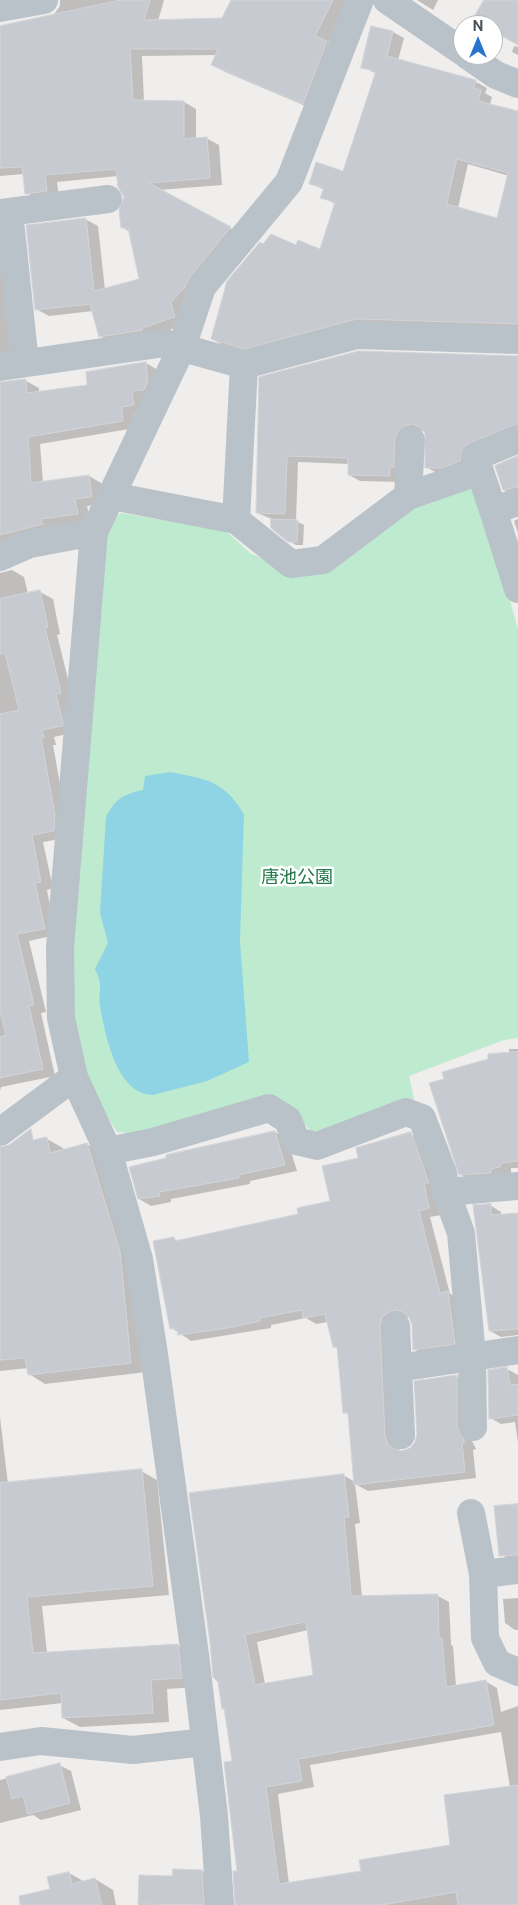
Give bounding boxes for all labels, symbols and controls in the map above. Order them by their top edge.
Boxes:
north arrow [453,15,503,65]
text: N [473,18,483,34]
park label: 唐池公園 [261,866,333,888]

